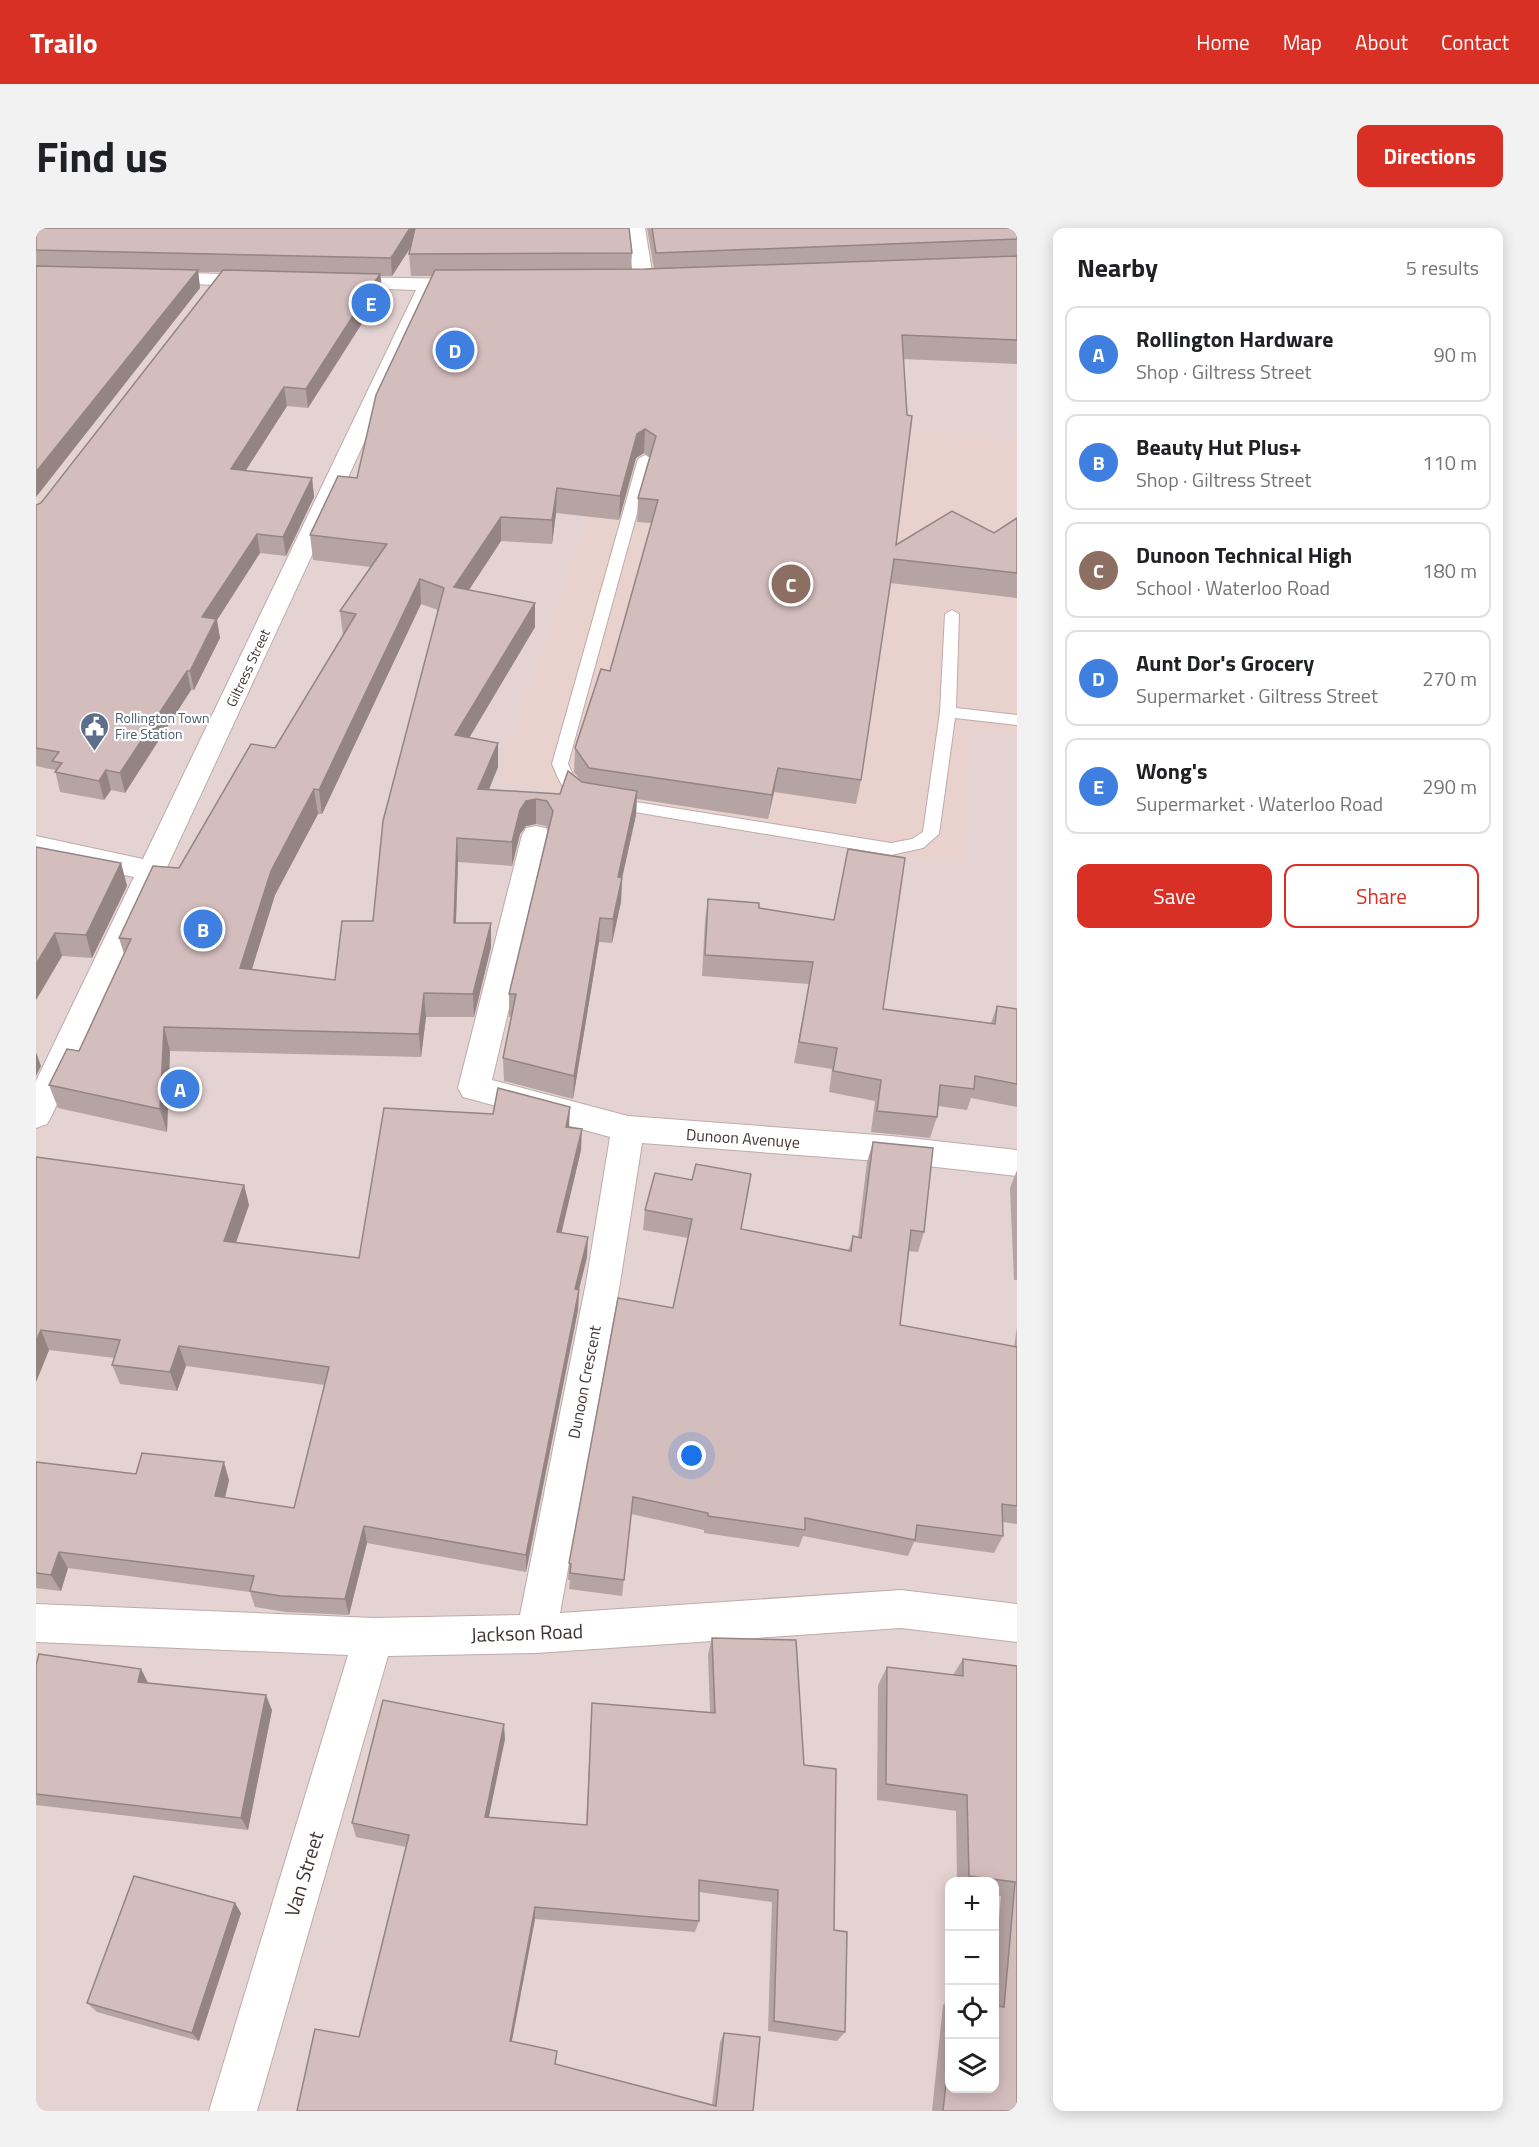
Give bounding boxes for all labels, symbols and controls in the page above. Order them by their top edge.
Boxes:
text: Trailo [30,21,98,64]
text: Home [1196,26,1250,58]
text: Map [1283,26,1322,58]
text: About [1355,26,1408,58]
text: Contact [1441,26,1509,58]
text: Find us [36,124,168,188]
button: Directions [1357,125,1503,187]
text: Nearby [1077,248,1158,287]
text: 5 results [1406,252,1479,283]
pin: E [352,280,390,326]
text: Rollington Hardware [1136,322,1333,356]
pin: D [436,328,474,372]
text: A [1092,339,1105,370]
text: 90 m [1433,339,1477,370]
text: Shop · Giltress Street [1136,356,1312,387]
text: Beauty Hut Plus+ [1136,430,1302,464]
text: B [1092,447,1105,478]
text: 110 m [1422,447,1477,478]
text: Shop · Giltress Street [1136,464,1312,495]
text: Dunoon Technical High [1136,538,1352,572]
text: C [1093,555,1104,586]
text: 180 m [1422,555,1477,586]
pin: C [772,562,810,606]
text: School · Waterloo Road [1136,572,1330,603]
street label: Giltress Street [220,625,275,710]
text: Aunt Dor's Grocery [1136,646,1314,680]
text: D [1092,663,1105,694]
text: 270 m [1422,663,1477,694]
text: Supermarket · Giltress Street [1136,680,1378,711]
place label: Rollington Town Fire Station [115,707,210,744]
public building icon: Rollington Town Fire Station [78,710,110,752]
text: Wong's [1136,754,1207,788]
text: E [1093,771,1104,802]
text: 290 m [1422,771,1477,802]
text: Supermarket · Waterloo Road [1136,788,1383,819]
button: Save [1077,864,1272,928]
button: Share [1284,864,1479,928]
pin: B [184,906,222,952]
pin: A [160,1066,200,1112]
street label: Dunoon Avenuye [685,1122,801,1154]
street label: Dunoon Crescent [561,1323,607,1441]
your location [677,1441,706,1470]
street label: Jackson Road [470,1615,584,1650]
street label: Van Street [276,1827,331,1920]
map controls [945,1877,999,2093]
button: + [945,1877,999,1931]
button: − [945,1931,999,1985]
button: locate [945,1985,999,2039]
button: layers [945,2039,999,2093]

